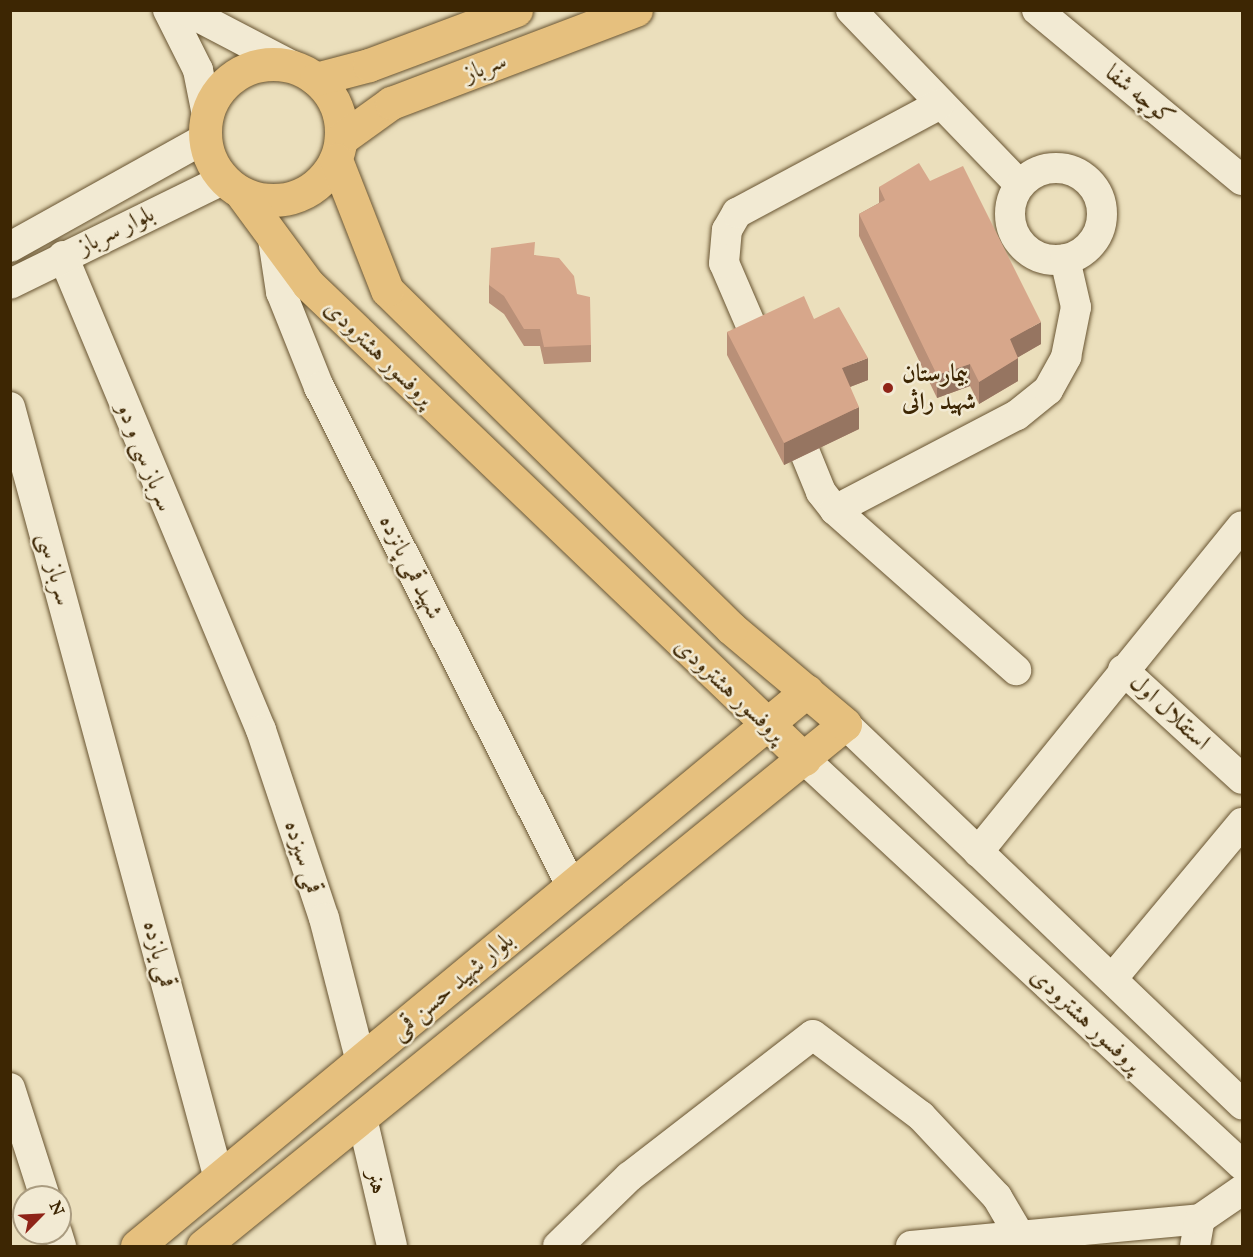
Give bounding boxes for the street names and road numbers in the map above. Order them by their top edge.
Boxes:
street label: سرباز [460,46,510,88]
street label: کوچه شفا [1099,58,1181,132]
street label: بلوار سرباز [73,199,159,261]
street label: پروفسور هشترودی [318,294,440,412]
street label: سرباز سی و دو [110,399,180,515]
street label: شهید قمی پانزده [373,510,449,624]
street label: سرباز سی [32,529,78,609]
street label: پروفسور هشترودی [669,631,791,749]
street label: استقلال اول [1124,668,1216,756]
street label: قمی سیزده [278,817,328,897]
street label: قمی یازده [136,917,182,991]
street label: بلوار شهید حسن قمی [384,926,520,1046]
street label: پروفسور هشترودی [1025,961,1147,1079]
street label: هنر [360,1167,394,1197]

